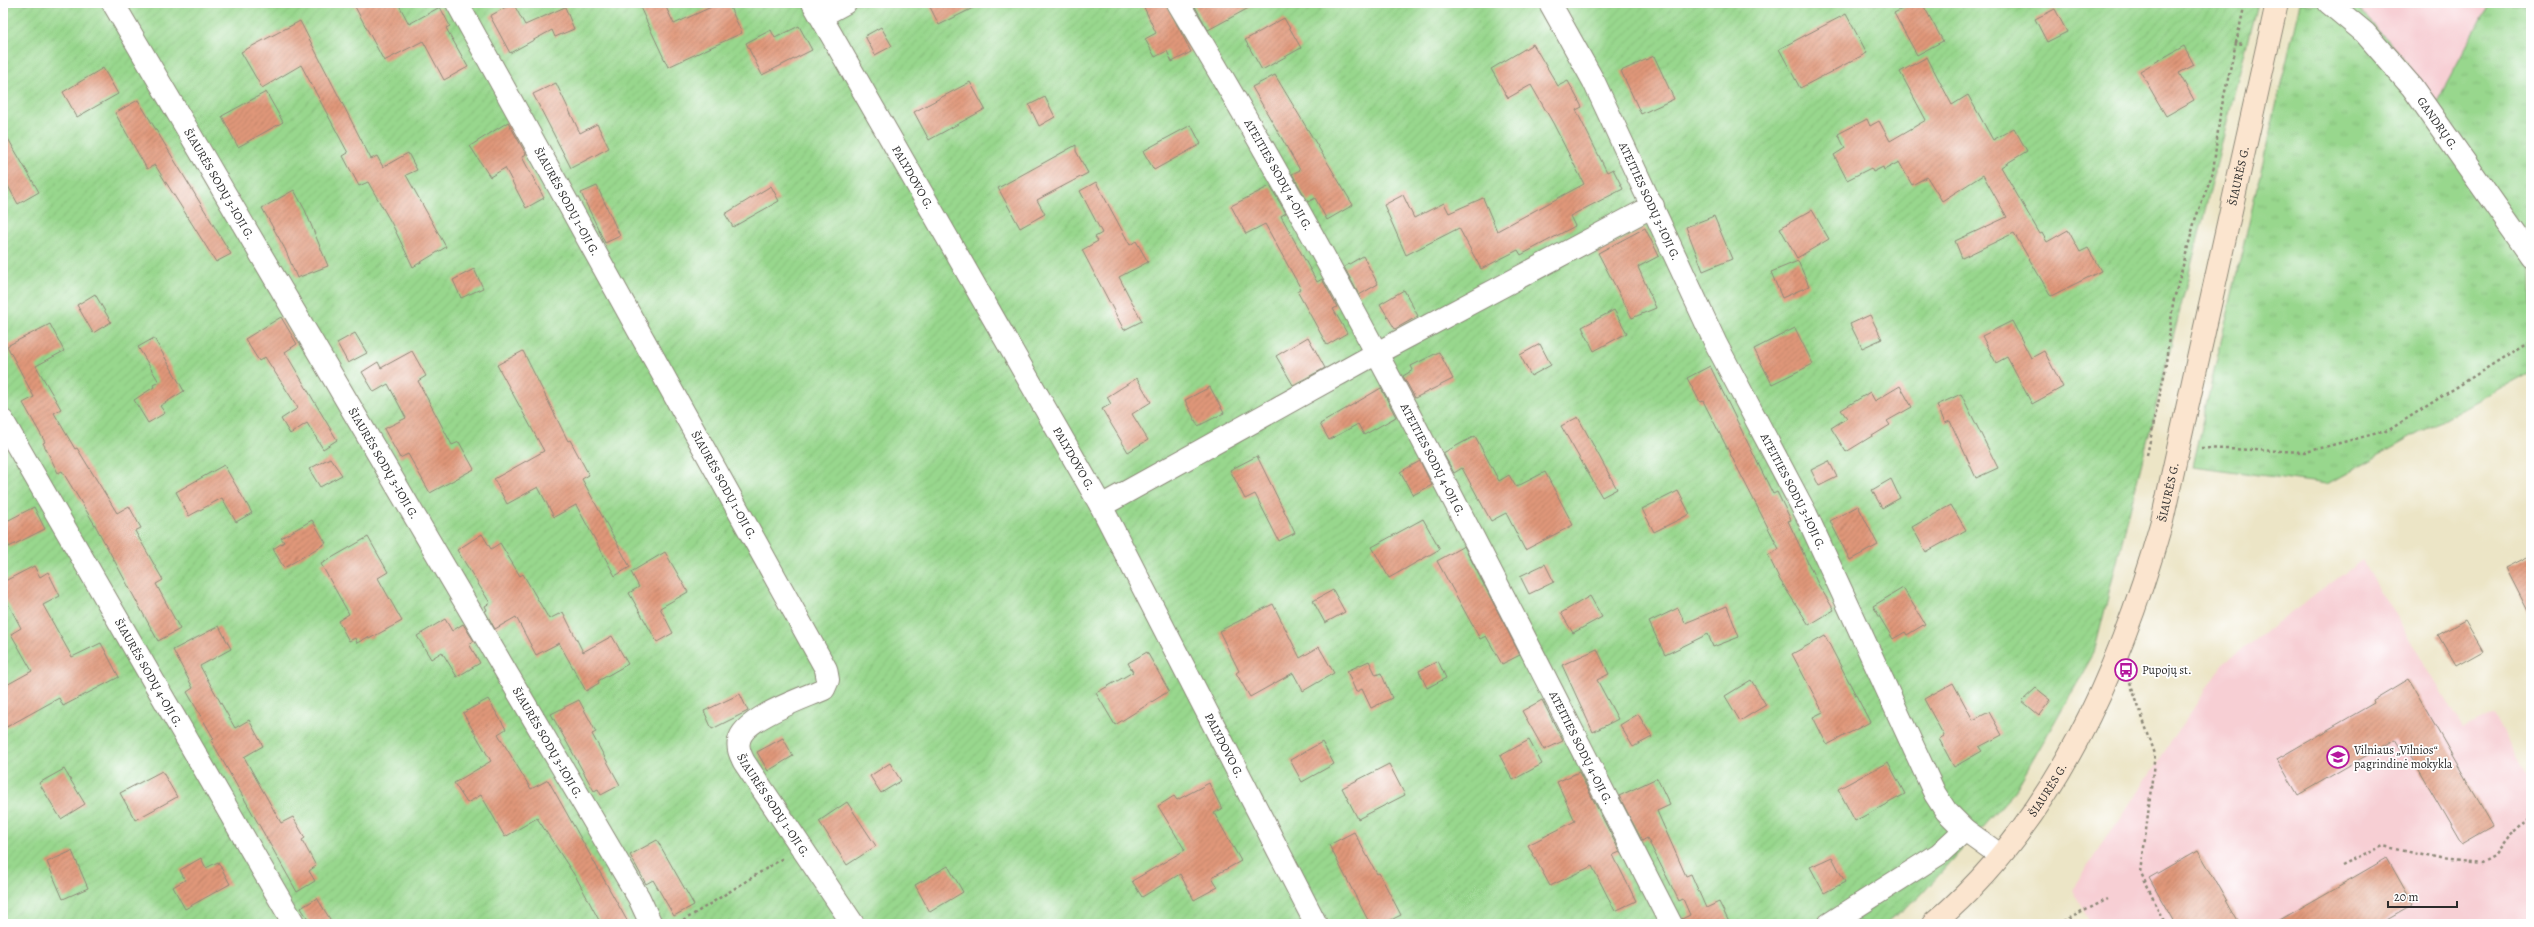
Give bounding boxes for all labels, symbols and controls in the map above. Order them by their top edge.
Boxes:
street label: GANDRŲ G. [2413,94,2462,153]
street label: ATEITIES SODŲ 4-OJI G. [1240,115,1316,233]
street label: ŠIAURĖS SODŲ 3-IOJI G. [180,125,258,243]
street label: ATEITIES SODŲ 3-IOJI G. [1615,139,1684,263]
street label: PALYDOVO G. [888,143,937,212]
street label: ŠIAURĖS SODŲ 1-OJI G. [531,144,604,259]
street label: ŠIAURĖS G. [2224,145,2253,207]
street label: ATEITIES SODŲ 4-OJI G. [1396,399,1469,519]
street label: ŠIAURĖS SODŲ 3-IOJI G. [345,405,423,522]
street label: PALYDOVO G. [1049,424,1098,493]
street label: ŠIAURĖS SODŲ 1-OJI G. [688,428,761,542]
street label: ATEITIES SODŲ 3-IOJI G. [1756,430,1829,553]
street label: ŠIAURĖS G. [2154,461,2183,523]
street label: ŠIAURĖS SODŲ 4-OJI G. [111,616,186,730]
bus stop icon: Pupojų st. [2113,657,2139,683]
place label: Pupojų st. [2142,662,2192,678]
street label: ŠIAURĖS SODŲ 3-IOJI G. [509,684,587,801]
street label: ATEITIES SODŲ 4-OJI G. [1545,687,1617,807]
street label: PALYDOVO G. [1201,710,1248,781]
place label: Vilniaus „Vilnios“ pagrindinė mokykla [2353,742,2453,772]
school or university icon: Vilniaus „Vilnios“ pagrindinė mokykla [2325,744,2351,770]
street label: ŠIAURĖS SODŲ 1-OJI G. [733,751,814,860]
street label: ŠIAURĖS G. [2025,760,2071,820]
scale bar [2388,883,2457,909]
text: 20 m [2394,889,2418,905]

